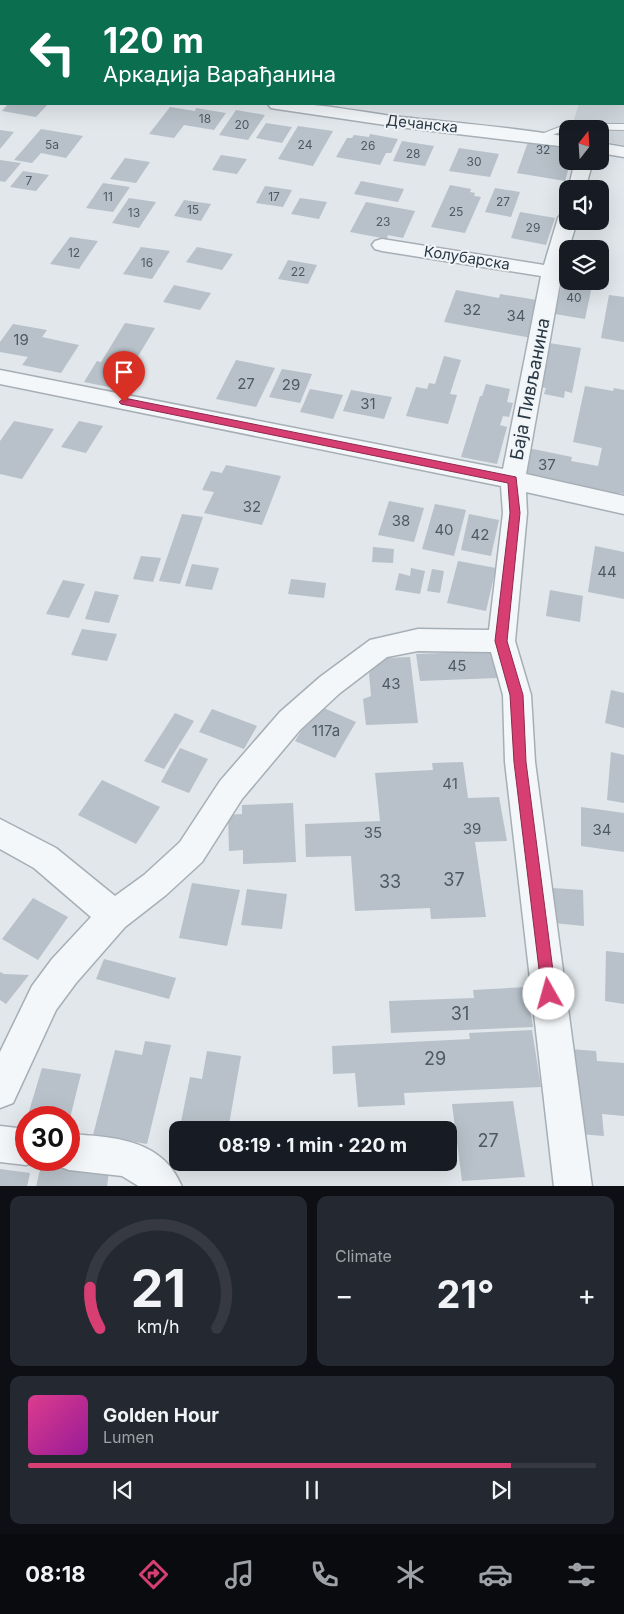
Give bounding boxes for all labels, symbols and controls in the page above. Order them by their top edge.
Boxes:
text: 120 m [103,19,204,61]
icon: left [20,20,85,85]
text: Аркадија Варађанина [103,61,336,87]
street label: Дечанска [385,110,459,137]
house number: 18 [199,111,211,126]
house number: 20 [235,117,249,132]
north arrow [559,120,609,170]
map controls [559,120,609,290]
house number: 5a [45,137,59,152]
house number: 24 [298,137,313,152]
house number: 26 [361,138,375,153]
house number: 32 [536,142,550,157]
house number: 28 [406,146,420,161]
house number: 30 [467,154,481,169]
house number: 7 [26,173,33,188]
button: sound [559,180,609,230]
house number: 11 [103,189,113,204]
house number: 17 [268,189,280,204]
house number: 27 [496,194,510,209]
house number: 15 [187,202,199,217]
house number: 25 [449,204,463,219]
house number: 13 [128,205,140,220]
house number: 23 [376,214,390,229]
house number: 29 [526,220,540,235]
button: layers [559,240,609,290]
street label: Колубарска [423,241,511,274]
house number: 12 [68,245,80,260]
house number: 16 [141,255,153,270]
house number: 22 [291,264,305,279]
house number: 40 [566,290,582,305]
house number: 32 [463,300,481,319]
house number: 34 [507,306,525,325]
street label: Баја Пивљанина [505,316,554,462]
house number: 19 [13,330,29,349]
pin [103,351,145,402]
icon: arrive [110,358,138,386]
house number: 27 [237,374,255,393]
house number: 29 [282,375,300,394]
house number: 31 [360,394,376,413]
house number: 37 [538,455,556,474]
house number: 32 [243,497,261,516]
house number: 38 [392,511,410,530]
house number: 40 [434,520,454,539]
house number: 42 [471,525,489,544]
house number: 44 [597,562,617,581]
house number: 45 [448,656,466,675]
house number: 43 [382,674,400,693]
house number: 117a [312,721,340,740]
house number: 41 [442,774,458,793]
house number: 39 [463,819,481,838]
house number: 34 [593,820,611,839]
house number: 35 [364,823,382,842]
house number: 37 [443,869,465,890]
house number: 33 [379,871,401,892]
position arrow [522,967,574,1019]
house number: 31 [451,1003,469,1024]
house number: 29 [424,1048,446,1069]
speed limit sign: 30 [15,1106,80,1171]
house number: 27 [477,1130,499,1151]
text: 08:19 · 1 min · 220 m [219,1134,407,1157]
text: Climate [335,1246,392,1266]
text: 21 [131,1257,186,1320]
text: 21° [437,1271,494,1317]
text: − [335,1278,354,1312]
text: + [577,1278,596,1312]
text: km/h [137,1316,180,1337]
text: Golden Hour [103,1404,219,1427]
text: Lumen [103,1427,154,1447]
icon: previous [109,1476,137,1504]
icon: pause [298,1476,326,1504]
icon: next [487,1476,515,1504]
icon: directions [136,1557,171,1592]
icon: music [222,1557,257,1592]
icon: phone [307,1557,342,1592]
icon: climate [393,1557,428,1592]
icon: car [478,1557,513,1592]
icon: filters [564,1557,599,1592]
text: 08:18 [25,1561,86,1587]

